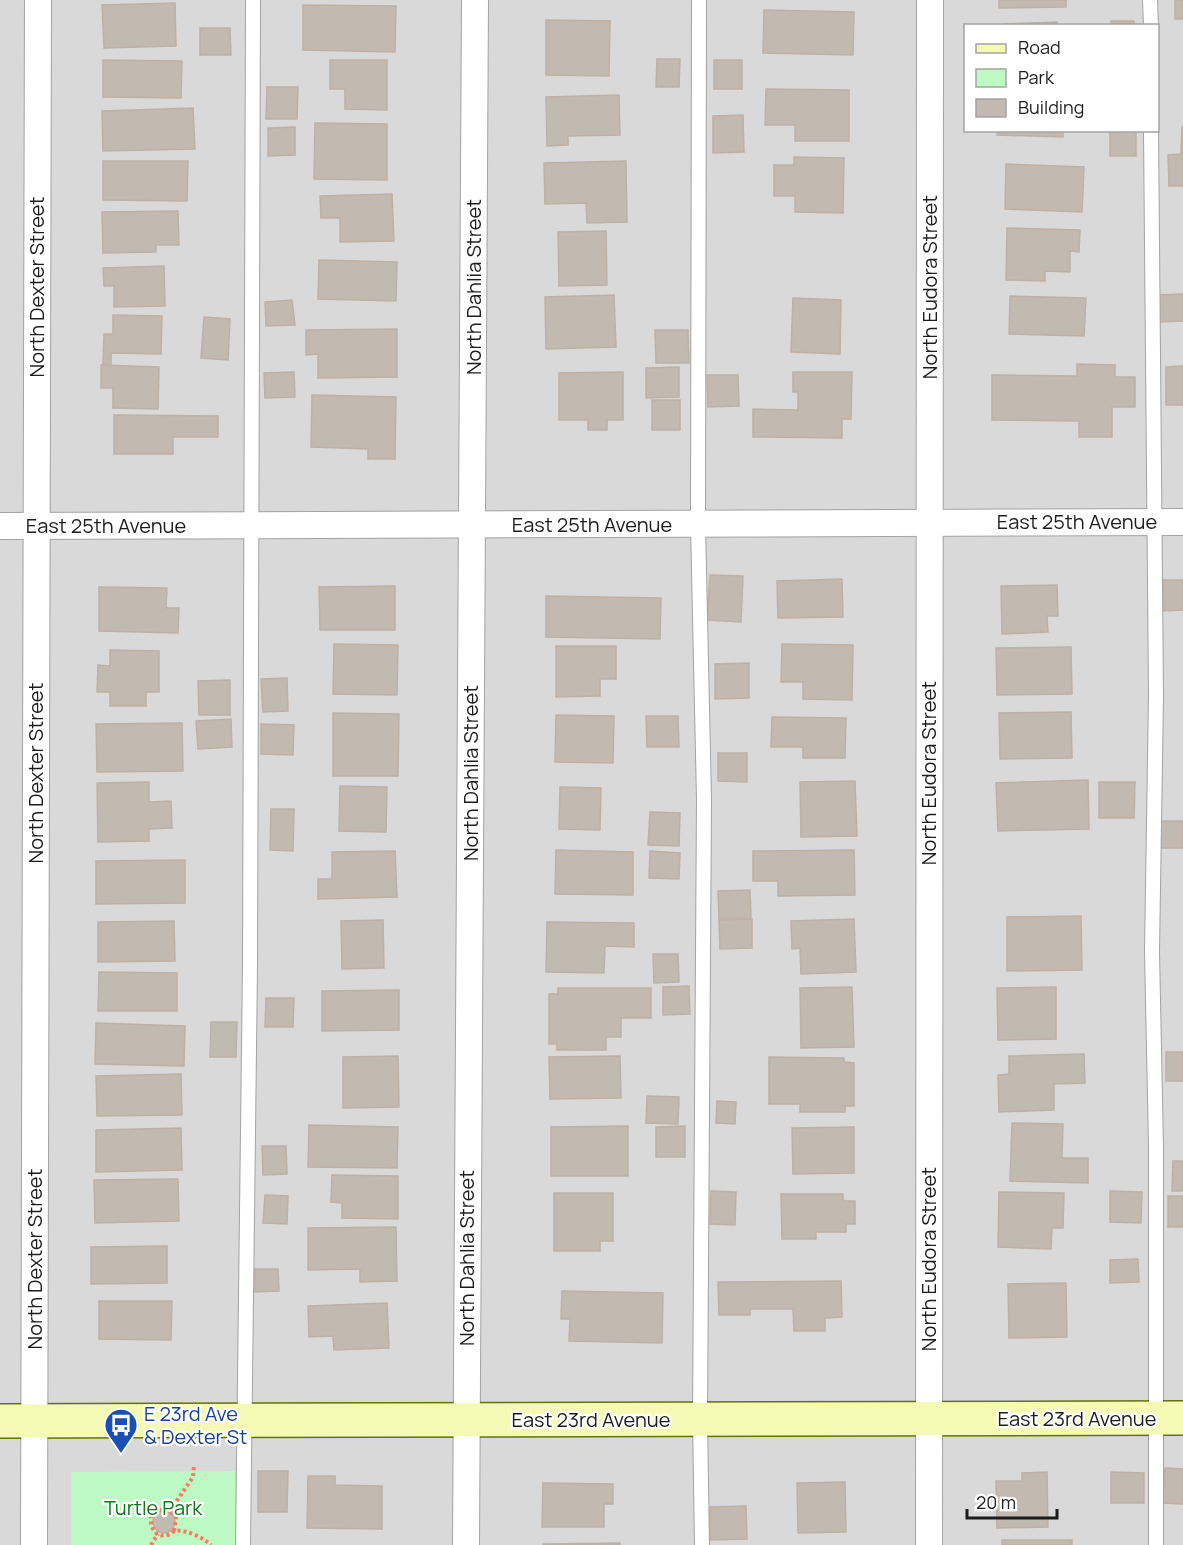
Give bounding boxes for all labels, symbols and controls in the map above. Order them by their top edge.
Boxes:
legend [964,24,1159,132]
text: Road [1018,35,1061,59]
text: Park [1018,65,1055,89]
text: Building [1018,95,1084,119]
street label: North Eudora Street [916,195,943,379]
street label: North Dexter Street [23,196,50,378]
street label: North Dahlia Street [460,199,487,375]
street label: East 25th Avenue [997,508,1157,535]
street label: East 25th Avenue [512,511,672,538]
street label: East 25th Avenue [26,512,186,539]
street label: North Eudora Street [915,681,942,865]
street label: North Dexter Street [22,682,49,864]
street label: North Dahlia Street [457,685,484,861]
street label: North Eudora Street [915,1167,942,1351]
street label: North Dexter Street [21,1168,48,1350]
street label: North Dahlia Street [453,1170,480,1346]
place label: E 23rd Ave & Dexter St [144,1400,247,1450]
street label: East 23rd Avenue [998,1405,1156,1432]
street label: East 23rd Avenue [512,1406,670,1433]
bus stop icon: E 23rd Ave & Dexter St [103,1407,139,1454]
scale bar [967,1482,1057,1520]
text: 20 m [976,1490,1016,1514]
park label: Turtle Park [104,1494,203,1521]

